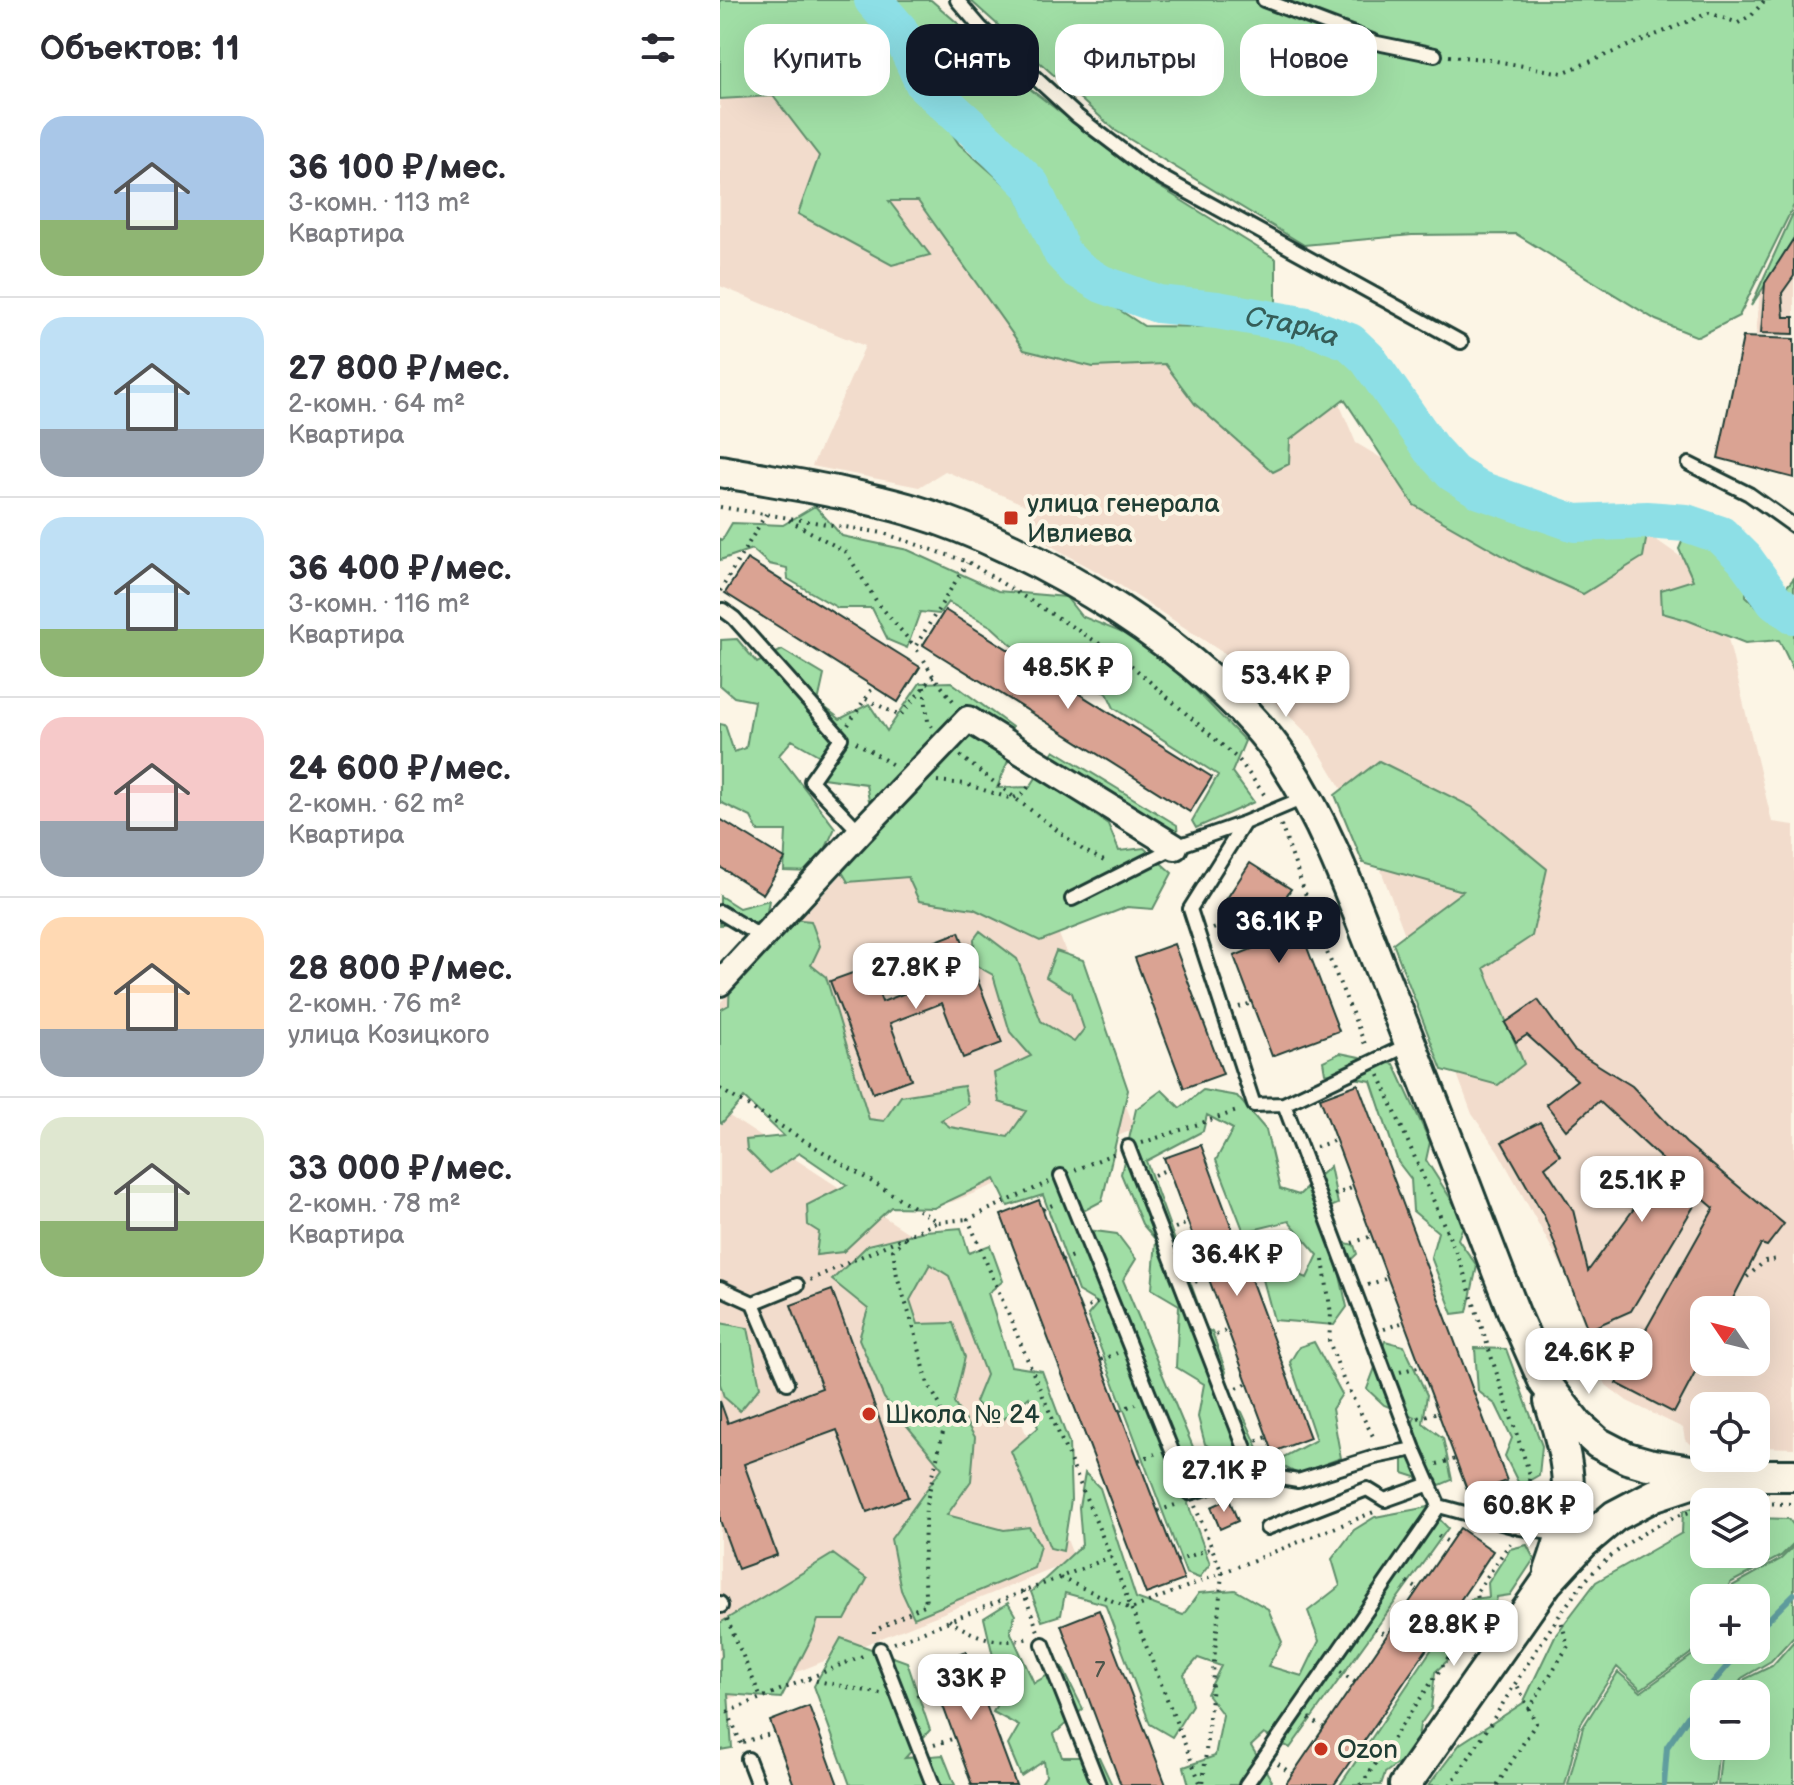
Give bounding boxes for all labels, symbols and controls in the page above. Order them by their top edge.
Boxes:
chip: Купить [744,24,890,96]
chip: Снять [906,24,1039,96]
chip: Фильтры [1055,24,1224,96]
chip: Новое [1240,24,1377,96]
icon: filters [636,26,680,70]
text: Объектов: 11 [40,28,240,69]
text: 36 100 ₽/мес. [288,147,506,188]
icon: home [104,148,200,244]
text: 3-комн. · 113 m² [288,188,470,219]
text: Квартира [288,219,405,250]
water label: Старка [1243,300,1344,355]
text: 27 800 ₽/мес. [288,348,510,389]
icon: home [104,349,200,445]
text: 2-комн. · 64 m² [288,389,465,420]
text: Квартира [288,420,405,451]
place label: улица генерала Ивлиева [1027,489,1220,550]
marker: улица генерала Ивлиева [1002,509,1020,527]
text: 36 400 ₽/мес. [288,548,512,589]
icon: home [104,549,200,645]
text: 3-комн. · 116 m² [288,589,470,620]
text: Квартира [288,620,405,651]
pin: 48.5K ₽ [994,643,1142,711]
pin: 53.4K ₽ [1212,651,1360,719]
text: 48.5K ₽ [1022,653,1114,684]
text: 53.4K ₽ [1240,661,1332,692]
text: 24 600 ₽/мес. [288,748,511,789]
icon: home [104,749,200,845]
text: 2-комн. · 62 m² [288,789,465,820]
text: Квартира [288,820,405,851]
pin: 36.1K ₽ [1205,897,1353,965]
text: 36.1K ₽ [1235,907,1323,938]
pin: 27.8K ₽ [842,943,990,1011]
text: 28 800 ₽/мес. [288,948,512,989]
icon: home [104,949,200,1045]
text: 27.8K ₽ [871,953,961,984]
text: 2-комн. · 76 m² [288,989,461,1020]
text: улица Козицкого [288,1020,489,1051]
text: 33 000 ₽/мес. [288,1148,512,1189]
icon: home [104,1149,200,1245]
pin: 25.1K ₽ [1568,1156,1716,1224]
text: 25.1K ₽ [1598,1166,1686,1197]
text: 2-комн. · 78 m² [288,1189,461,1220]
text: Квартира [288,1220,405,1251]
pin: 36.4K ₽ [1163,1230,1311,1298]
text: 36.4K ₽ [1191,1240,1283,1271]
north arrow [1690,1296,1770,1376]
map controls [1690,1296,1770,1760]
pin: 24.6K ₽ [1515,1328,1663,1396]
text: 24.6K ₽ [1543,1338,1635,1369]
button: locate [1690,1392,1770,1472]
place label: Школа № 24 [885,1400,1040,1431]
marker: Школа № 24 [860,1405,878,1423]
pin: 27.1K ₽ [1150,1446,1298,1514]
text: 27.1K ₽ [1181,1456,1267,1487]
pin: 60.8K ₽ [1455,1481,1603,1549]
button: layers [1690,1488,1770,1568]
text: 60.8K ₽ [1482,1491,1576,1522]
button: + [1690,1584,1770,1664]
pin: 28.8K ₽ [1380,1600,1528,1668]
text: 28.8K ₽ [1408,1610,1500,1641]
pin: 33K ₽ [915,1654,1027,1722]
house number: 7 [1095,1657,1106,1684]
text: 33K ₽ [936,1664,1006,1695]
button: − [1690,1680,1770,1760]
place label: Ozon [1337,1735,1398,1766]
marker: Ozon [1312,1740,1330,1758]

